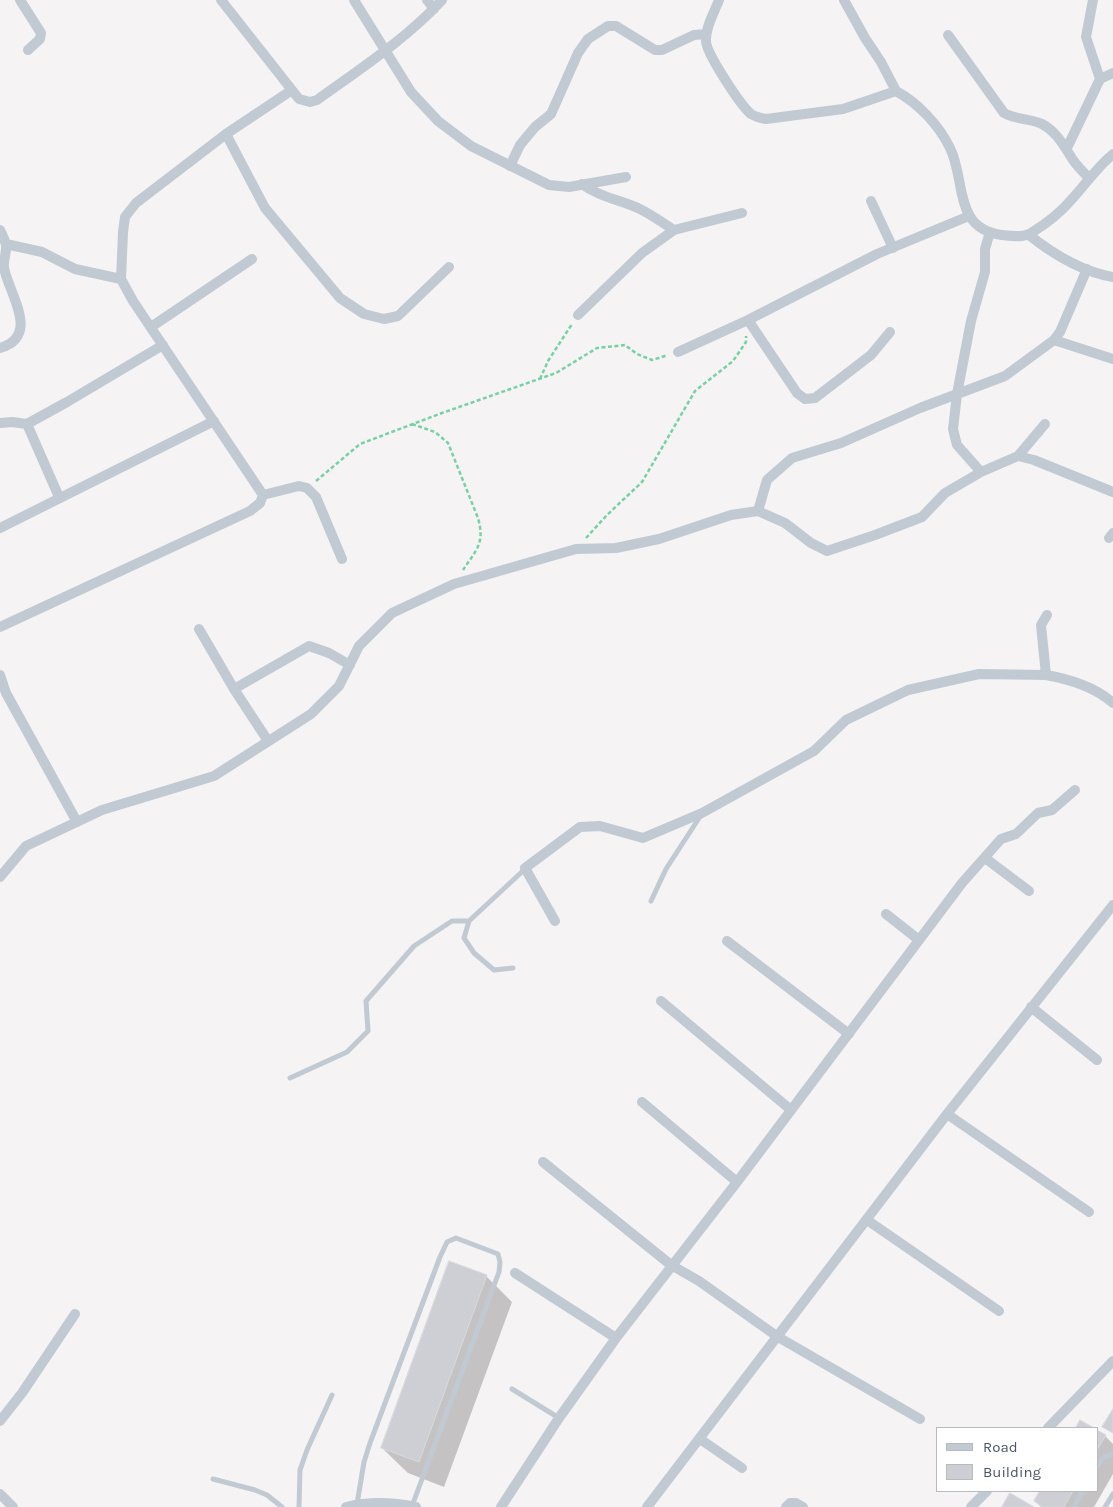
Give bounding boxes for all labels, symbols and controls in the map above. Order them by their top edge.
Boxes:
legend [936,1427,1098,1492]
text: Road [983,1438,1018,1456]
text: Building [983,1463,1041,1481]

